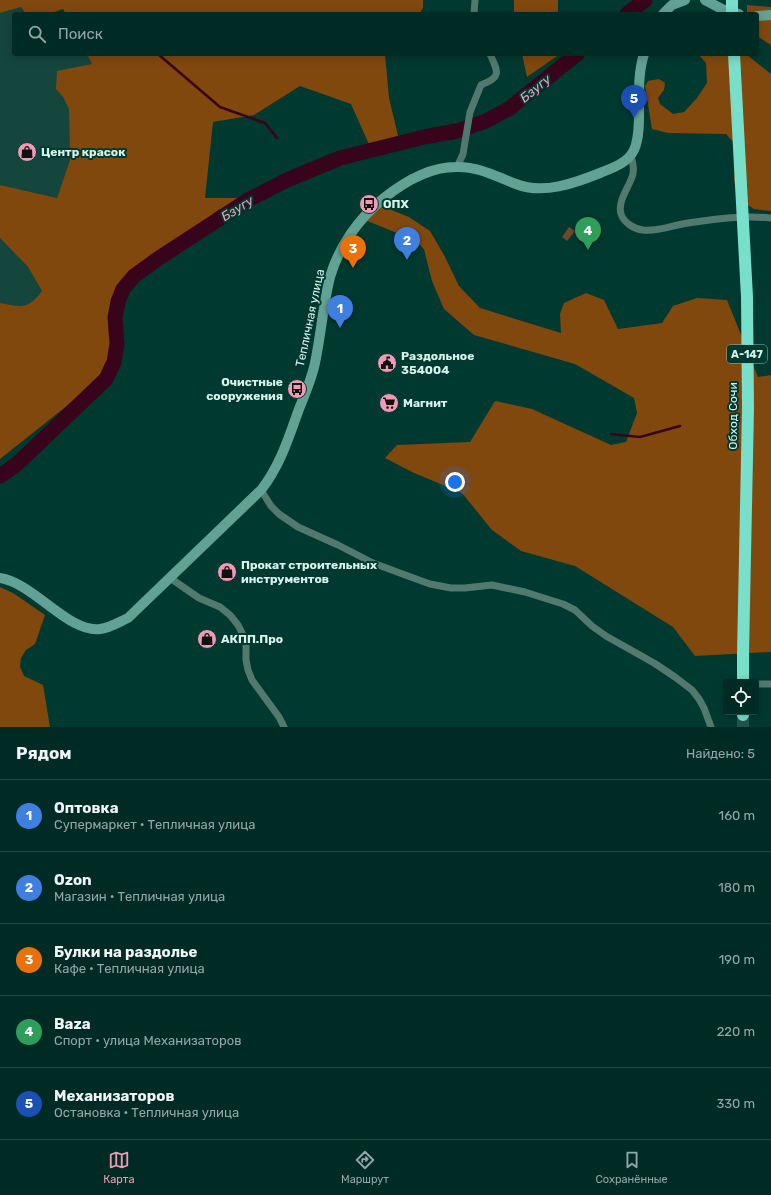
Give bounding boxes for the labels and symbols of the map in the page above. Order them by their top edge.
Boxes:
water label: Бзугу [517,71,554,105]
pin: 5 [621,85,647,118]
shop icon: Центр красок [16,141,38,163]
place label: Центр красок [41,145,126,159]
water label: Бзугу [218,192,257,224]
bus stop icon: ОПХ [358,193,380,215]
place label: ОПХ [383,197,409,211]
pin: 4 [575,217,601,250]
pin: 2 [394,227,420,260]
pin: 3 [340,235,366,268]
street label: Тепличная улица [293,268,327,368]
pin: 1 [327,295,353,328]
road number: А-147 [727,345,767,363]
place label: Раздольное 354004 [401,349,474,377]
public building icon: Раздольное 354004 [376,352,398,374]
place label: Очистные сооружения [206,375,283,403]
bus stop icon: Очистные сооружения [286,378,308,400]
street label: Обход Сочи [726,382,740,450]
supermarket icon: Магнит [378,392,400,414]
place label: Магнит [403,396,448,410]
your location [445,472,465,492]
place label: Прокат строительных инструментов [241,558,377,586]
shop icon: Прокат строительных инструментов [216,561,238,583]
shop icon: АКПП.Про [196,628,218,650]
place label: АКПП.Про [221,632,283,646]

